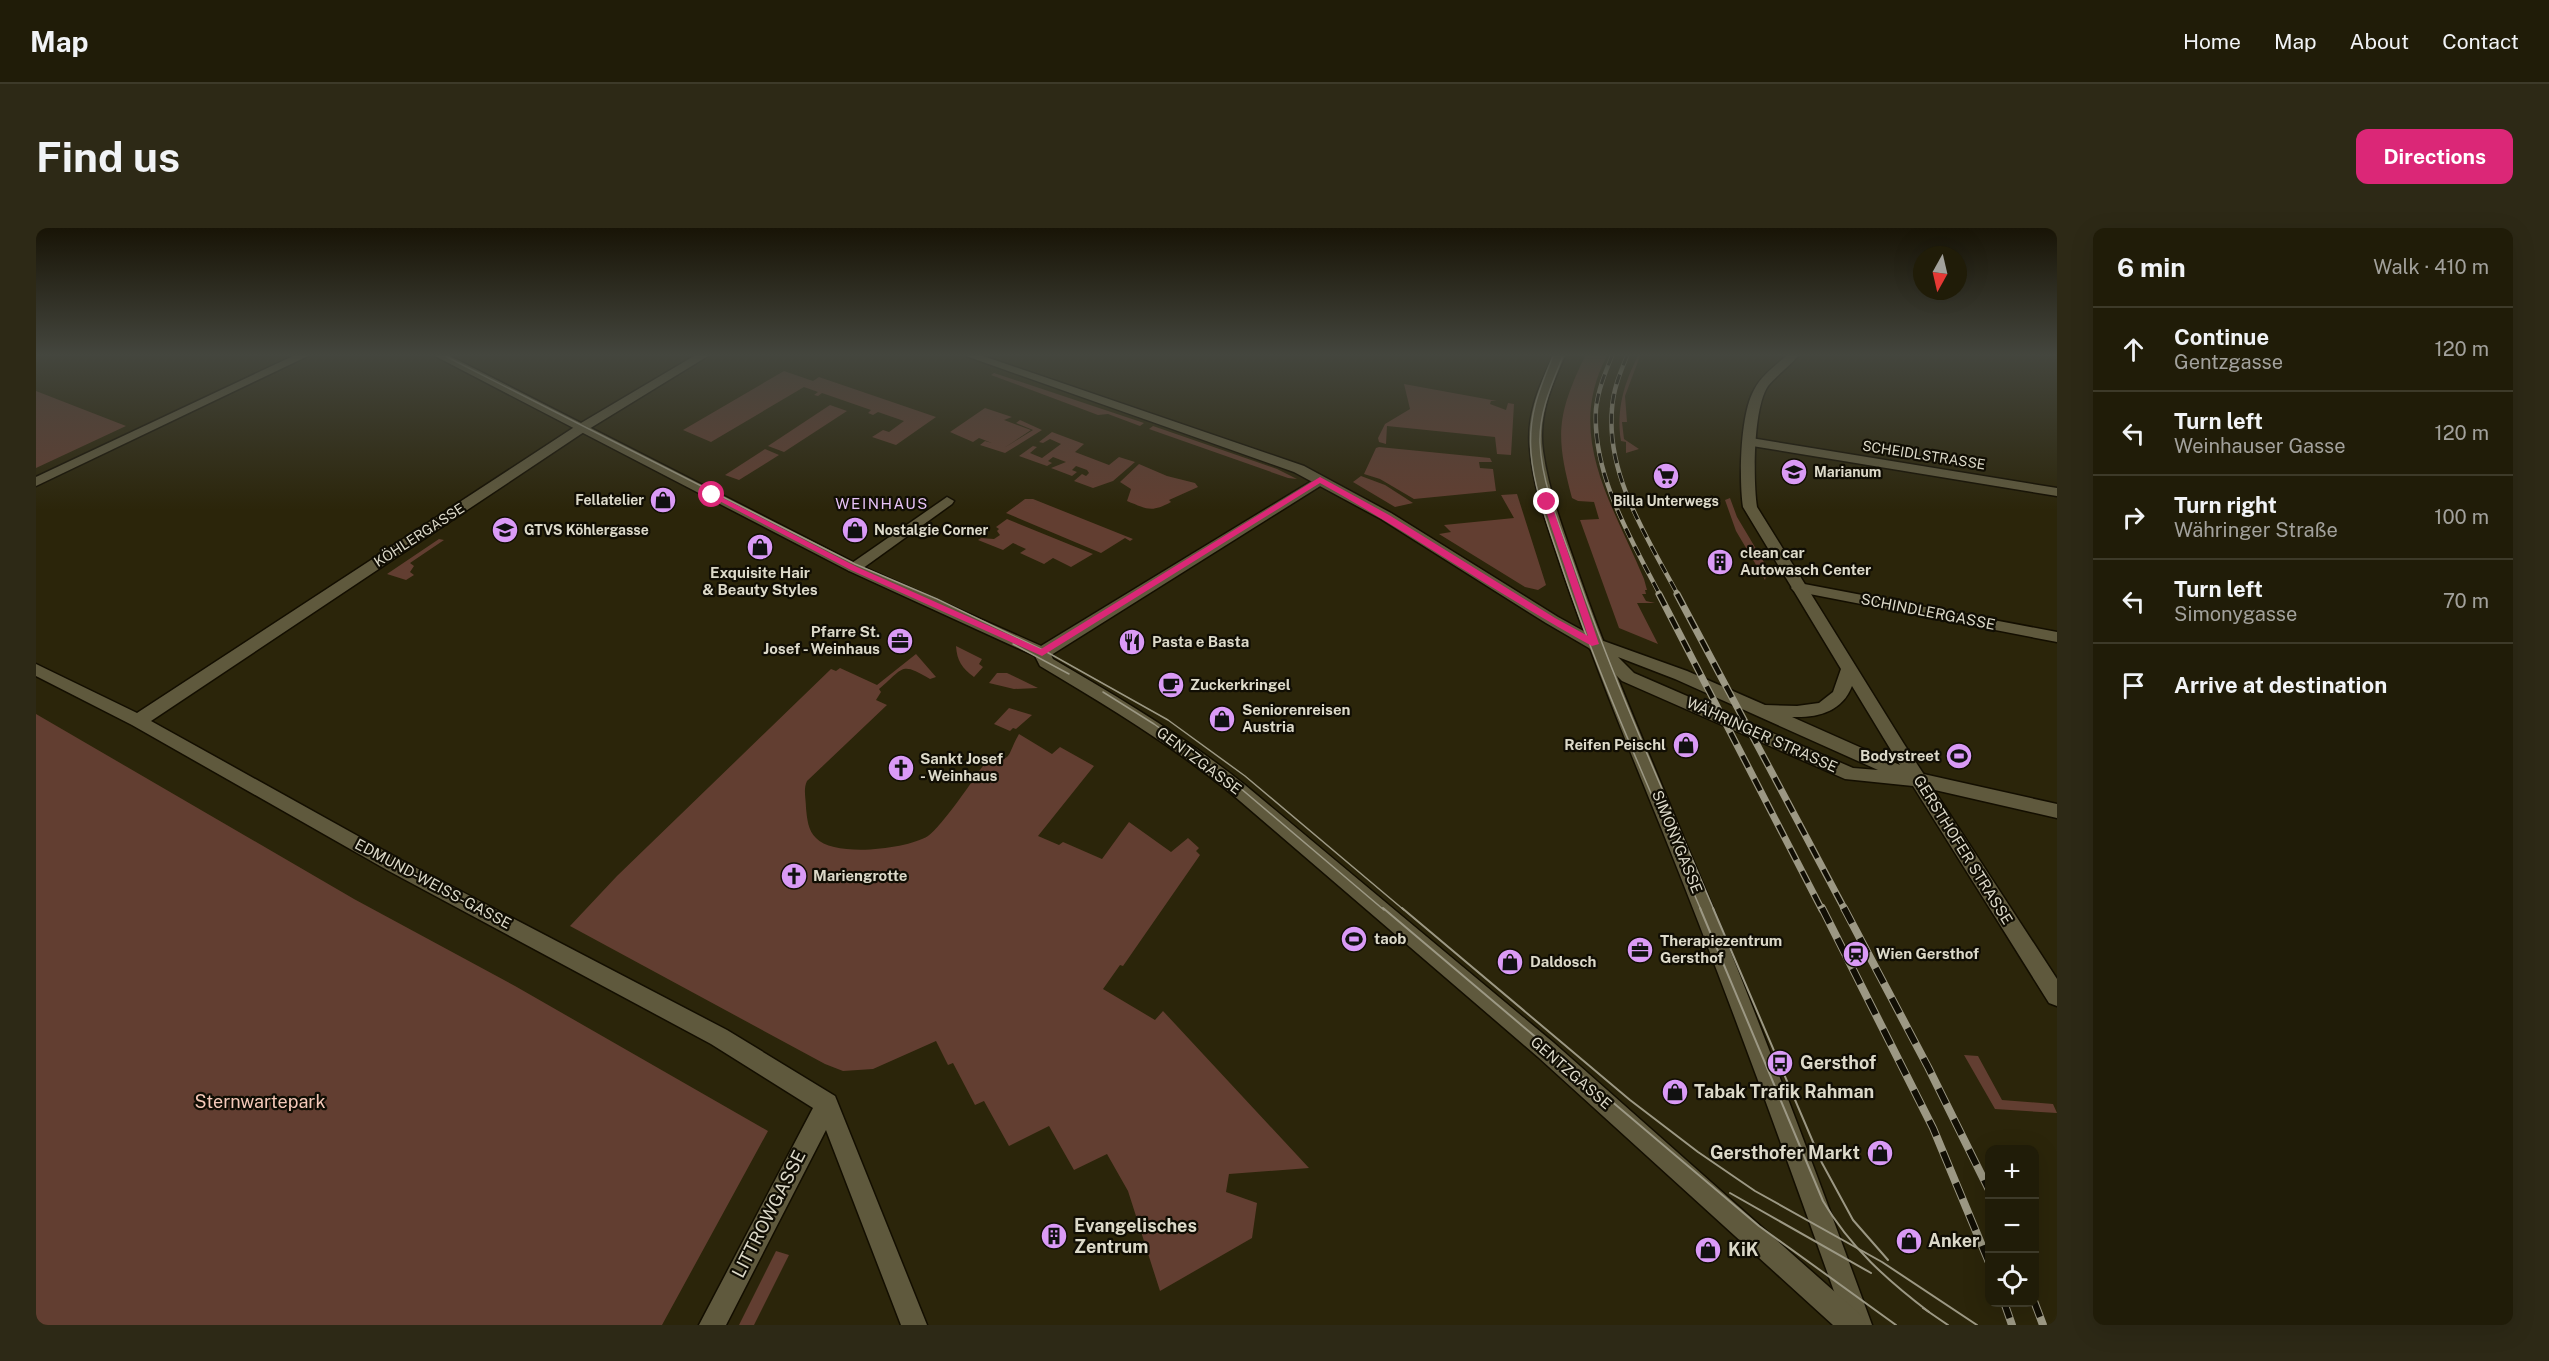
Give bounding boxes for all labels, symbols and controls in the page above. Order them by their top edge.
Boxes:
text: Map [30,25,89,58]
text: Home [2183,29,2241,54]
text: Map [2274,29,2317,54]
text: About [2350,29,2409,54]
text: Contact [2442,29,2519,54]
button: Directions [2356,129,2513,184]
text: Find us [36,132,180,181]
north arrow [1913,246,1967,300]
text: 6 min [2117,252,2186,283]
text: Walk · 410 m [2373,255,2489,279]
text: Continue [2174,324,2269,350]
icon: ahead [2117,333,2150,366]
text: 120 m [2435,337,2489,361]
text: Gentzgasse [2174,350,2283,374]
text: Turn left [2174,408,2263,434]
icon: left [2117,417,2150,450]
text: 120 m [2435,421,2489,445]
text: Weinhauser Gasse [2174,434,2346,458]
street label: SCHEIDLSTRASSE [1861,437,1987,473]
school or university icon: Marianum [1779,457,1809,487]
supermarket icon: Billa Unterwegs [1651,461,1681,491]
place label: Marianum [1814,464,1881,480]
route start [698,481,724,507]
shop icon: Fellatelier [648,485,678,515]
route end [1533,488,1559,514]
place label: Fellatelier [575,492,644,508]
text: Turn right [2174,492,2277,518]
place label: Billa Unterwegs [1613,493,1719,509]
district label: WEINHAUS [835,495,929,512]
street label: KÖHLERGASSE [370,498,467,570]
icon: right [2117,501,2150,534]
text: 100 m [2434,505,2489,529]
school or university icon: GTVS Köhlergasse [490,515,520,545]
shop icon: Nostalgie Corner [840,515,870,545]
text: Währinger Straße [2174,518,2338,542]
place label: GTVS Köhlergasse [524,522,649,538]
place label: Nostalgie Corner [874,522,989,538]
shop icon: Exquisite Hair & Beauty Styles [745,532,775,562]
place label: clean car Autowasch Center [1740,544,1871,578]
building icon: clean car Autowasch Center [1705,547,1735,577]
place label: Exquisite Hair & Beauty Styles [702,564,818,598]
text: Turn left [2174,576,2263,602]
icon: left [2117,585,2150,618]
text: 70 m [2443,589,2489,613]
street label: SCHINDLERGASSE [1859,590,1997,633]
text: Simonygasse [2174,602,2297,626]
place label: Pfarre St. Josef - Weinhaus [763,623,880,657]
office icon: Pfarre St. Josef - Weinhaus [885,626,915,656]
restaurant icon: Pasta e Basta [1117,627,1147,657]
place label: Pasta e Basta [1152,633,1249,650]
icon: arrive [2117,669,2150,702]
cafe icon: Zuckerkringel [1156,670,1186,700]
text: Arrive at destination [2174,672,2387,698]
place label: Zuckerkringel [1190,676,1291,693]
street label: WÄHRINGER STRASSE [1684,693,1841,776]
place label: Seniorenreisen Austria [1242,701,1351,735]
shop icon: Seniorenreisen Austria [1207,704,1237,734]
street label: GENTZGASSE [1154,723,1245,798]
shop icon: Reifen Peischl [1671,730,1701,760]
place label: Reifen Peischl [1564,736,1666,753]
sports icon: Bodystreet [1944,741,1974,771]
place label: Bodystreet [1860,747,1940,764]
place label: Sankt Josef - Weinhaus [920,750,1003,784]
church icon: Sankt Josef - Weinhaus [886,753,916,783]
street label: GERSTHOFER STRASSE [1911,772,2016,927]
street label: SIMONYGASSE [1649,788,1706,896]
street label: EDMUND-WEISS-GASSE [352,835,514,932]
church icon: Mariengrotte [779,861,809,891]
place label: Mariengrotte [813,867,907,884]
sports icon: taob [1339,924,1369,954]
place label: taob [1374,930,1406,947]
place label: Therapiezentrum Gersthof [1660,932,1782,966]
office icon: Therapiezentrum Gersthof [1625,935,1655,965]
station icon: Wien Gersthof [1841,939,1871,969]
place label: Wien Gersthof [1876,945,1979,962]
shop icon: Daldosch [1495,947,1525,977]
place label: Daldosch [1530,953,1597,970]
street label: GENTZGASSE [1528,1033,1615,1112]
bus stop icon: Gersthof [1765,1048,1795,1078]
place label: Gersthof [1800,1052,1876,1073]
shop icon: Tabak Trafik Rahman [1660,1077,1690,1107]
place label: Tabak Trafik Rahman [1694,1081,1874,1102]
park label: Sternwartepark [195,1091,326,1112]
shop icon: Gersthofer Markt [1865,1138,1895,1168]
place label: Gersthofer Markt [1710,1142,1860,1163]
map controls [1985,1145,2039,1307]
button: + [1985,1145,2039,1199]
street label: LITTROWGASSE [727,1147,810,1281]
button: − [1985,1199,2039,1253]
place label: Evangelisches Zentrum [1074,1215,1197,1257]
building icon: Evangelisches Zentrum [1039,1221,1069,1251]
shop icon: Anker [1894,1226,1924,1256]
place label: Anker [1928,1230,1980,1251]
shop icon: KiK [1693,1235,1723,1265]
place label: KiK [1728,1239,1759,1260]
button: locate [1985,1253,2039,1307]

